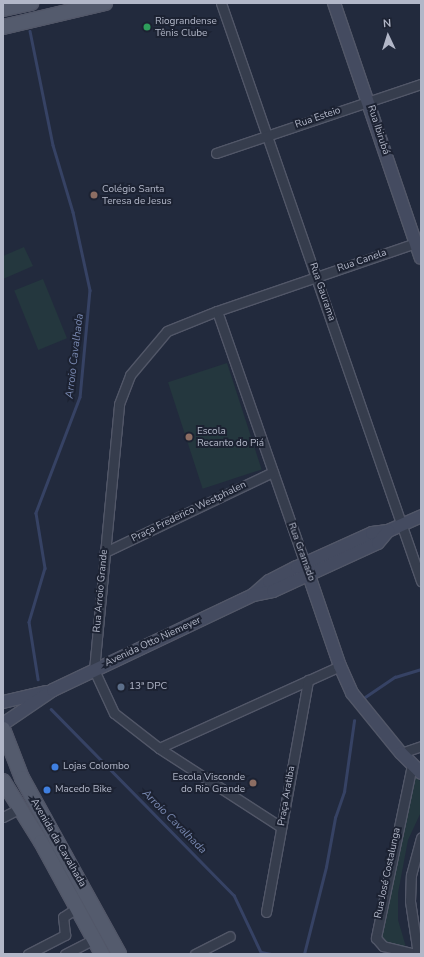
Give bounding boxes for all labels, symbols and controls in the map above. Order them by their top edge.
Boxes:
place label: Riograndense Tênis Clube [155,15,217,38]
north arrow [368,16,408,56]
text: N [382,16,392,31]
marker: Riograndense Tênis Clube [142,22,152,32]
street label: Rua Ibirubá [364,104,392,156]
street label: Rua Esteio [294,105,342,131]
place label: Colégio Santa Teresa de Jesus [102,183,172,206]
marker: Colégio Santa Teresa de Jesus [89,190,99,200]
street label: Rua Canela [336,247,388,275]
street label: Rua Gaurama [306,261,338,323]
water label: Arroio Cavalhada [63,313,87,399]
place label: Escola Recanto do Piá [197,425,264,448]
marker: Escola Recanto do Piá [184,432,194,442]
street label: Praça Frederico Westphalen [130,479,248,545]
street label: Rua Gramado [285,521,317,583]
street label: Rua Arroio Grande [91,549,111,633]
street label: Avenida Otto Niemeyer [103,614,203,670]
place label: 13ª DPC [129,681,167,693]
marker: 13ª DPC [116,682,126,692]
place label: Lojas Colombo [63,761,129,773]
marker: Lojas Colombo [50,762,60,772]
street label: Praça Aratiba [276,765,298,827]
place label: Escola Visconde do Rio Grande [173,771,245,794]
marker: Escola Visconde do Rio Grande [248,778,258,788]
place label: Macedo Bike [55,784,112,796]
marker: Macedo Bike [42,785,52,795]
water label: Arroio Cavalhada [139,787,209,857]
street label: Avenida da Cavalhada [28,797,88,889]
street label: Rua José Costalunga [373,826,403,920]

